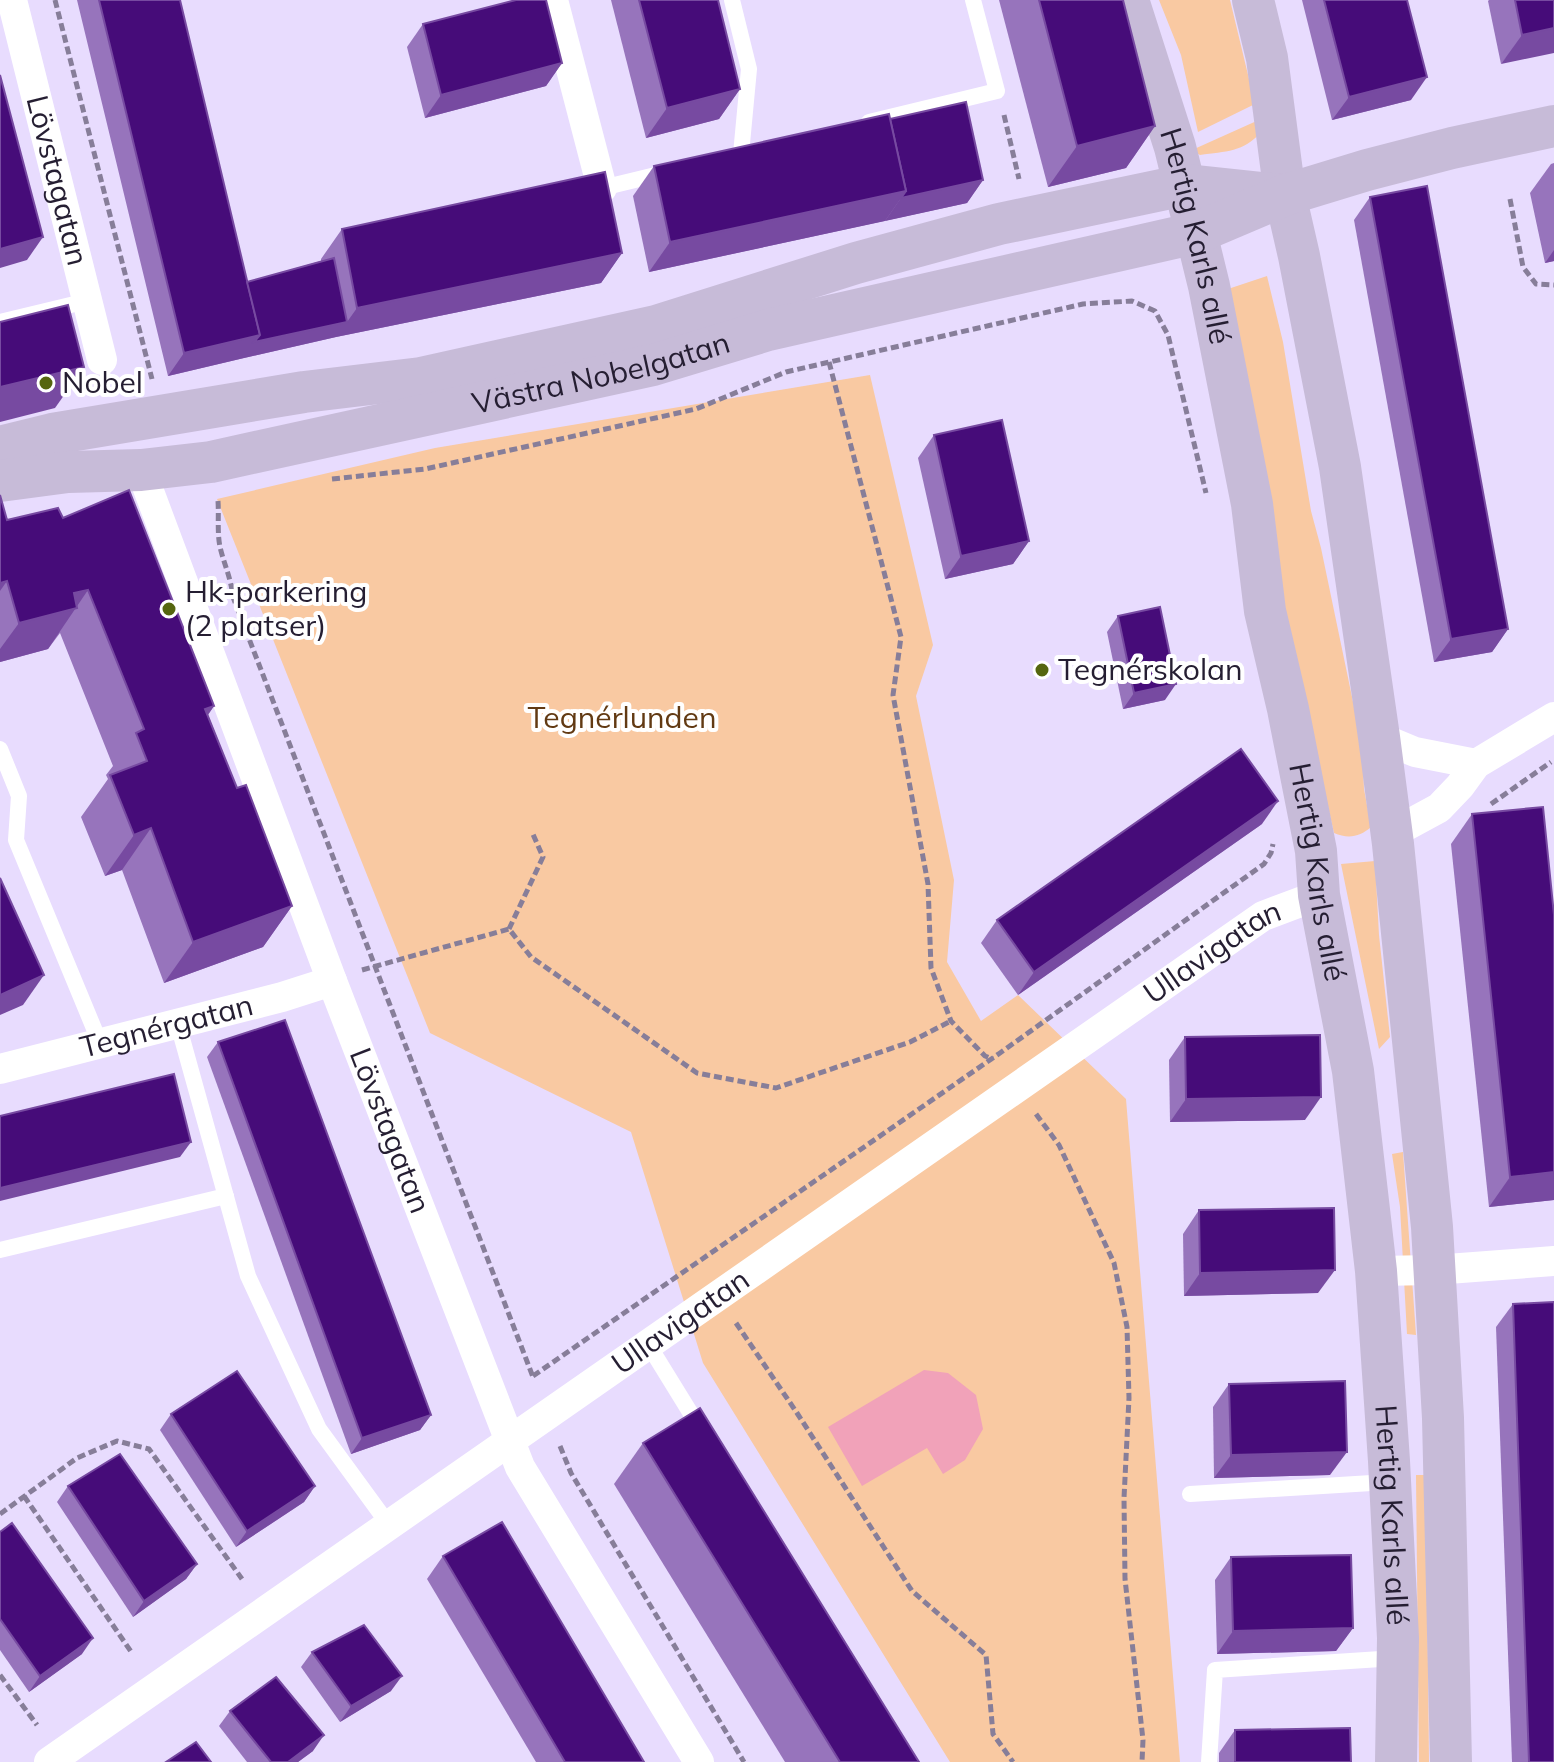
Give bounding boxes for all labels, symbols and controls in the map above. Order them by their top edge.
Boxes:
street label: Lövstagatan [19,91,98,269]
street label: Hertig Karls allé [1152,123,1240,347]
street label: Västra Nobelgatan [468,323,734,422]
place label: Nobel [62,363,143,401]
marker: Nobel [37,374,55,392]
place label: Hk-parkering (2 platser) [185,572,367,644]
marker: Hk-parkering (2 platser) [160,600,178,618]
place label: Tegnérskolan [1058,650,1243,688]
marker: Tegnérskolan [1033,661,1051,679]
park label: Tegnérlunden [528,698,716,736]
street label: Hertig Karls allé [1281,760,1355,984]
street label: Ullavigatan [1136,891,1286,1012]
street label: Tegnérgatan [76,985,257,1066]
street label: Lövstagatan [342,1042,440,1218]
street label: Ullavigatan [604,1260,756,1382]
street label: Hertig Karls allé [1367,1403,1417,1626]

